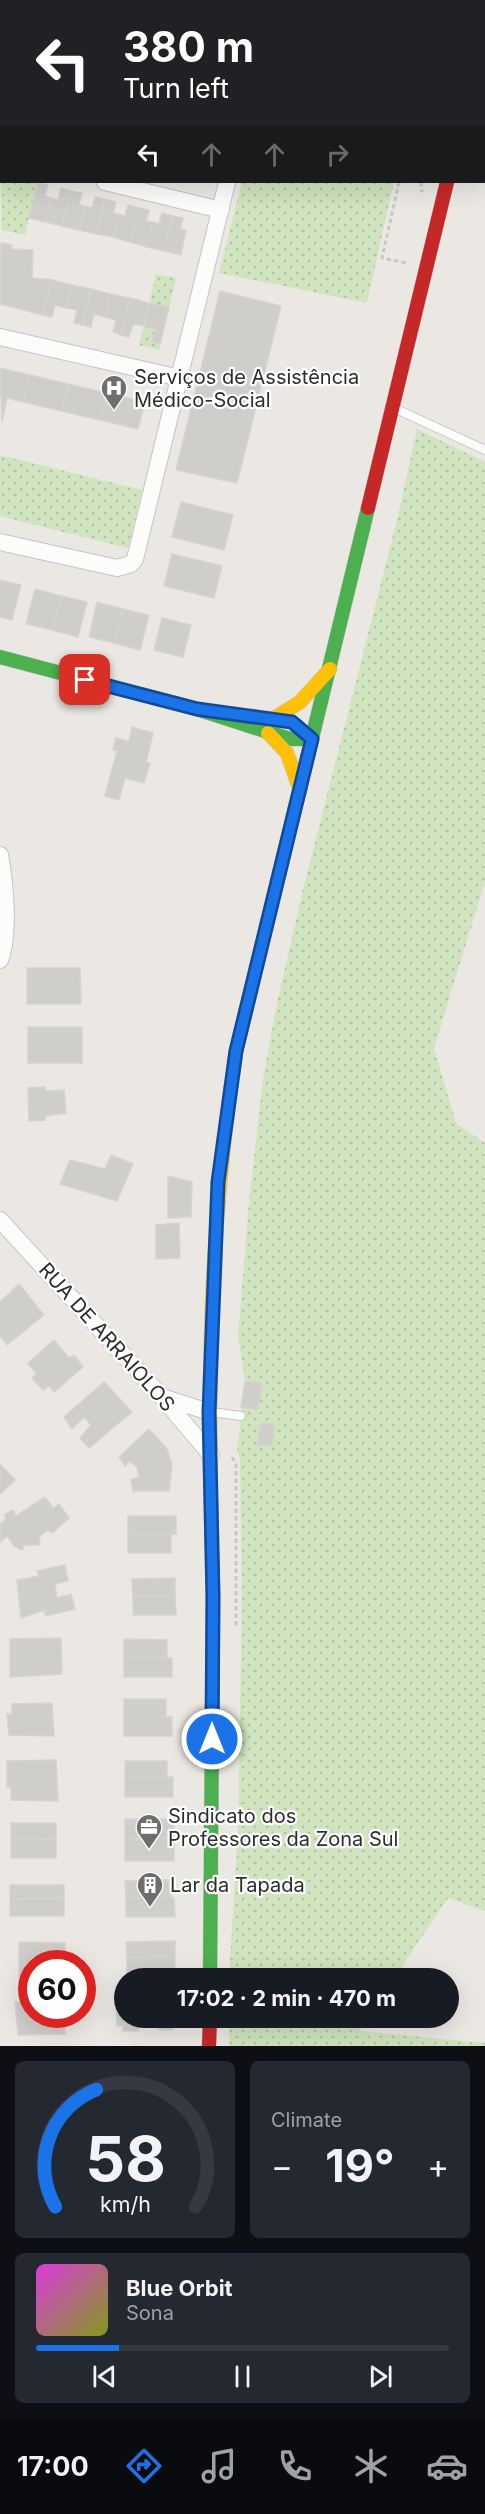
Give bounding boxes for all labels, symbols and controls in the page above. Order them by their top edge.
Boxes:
text: 380 m [123,21,254,72]
icon: left [24,24,102,102]
text: Turn left [123,72,229,105]
icon: left [132,138,165,171]
icon: ahead [195,138,228,171]
icon: ahead [258,138,291,171]
icon: right [321,138,354,171]
place label: Serviços de Assistência Médico-Social [134,365,359,412]
hospital icon: Serviços de Assistência Médico-Social [99,373,129,411]
pin [59,654,110,705]
icon: arrive [68,663,101,696]
street label: RUA DE ARRAIOLOS [34,1258,180,1416]
position arrow [180,1707,244,1771]
place label: Sindicato dos Professores da Zona Sul [168,1804,398,1851]
office icon: Sindicato dos Professores da Zona Sul [134,1812,164,1850]
building icon: Lar da Tapada [135,1870,165,1908]
place label: Lar da Tapada [170,1873,305,1897]
speed limit sign: 60 [18,1950,96,2028]
text: 17:02 · 2 min · 470 m [177,1985,396,2011]
text: Climate [271,2108,342,2132]
text: 58 [85,2121,165,2196]
text: 19° [325,2138,395,2193]
text: − [271,2146,293,2186]
text: + [427,2146,449,2186]
text: km/h [100,2191,150,2217]
text: Blue Orbit [126,2275,233,2301]
text: Sona [126,2301,174,2325]
icon: previous [88,2360,121,2393]
icon: pause [226,2360,259,2393]
icon: next [364,2360,397,2393]
icon: directions [123,2445,165,2487]
icon: music [198,2445,240,2487]
icon: phone [274,2445,316,2487]
icon: climate [350,2445,392,2487]
icon: car [426,2445,468,2487]
text: 17:00 [17,2450,89,2483]

